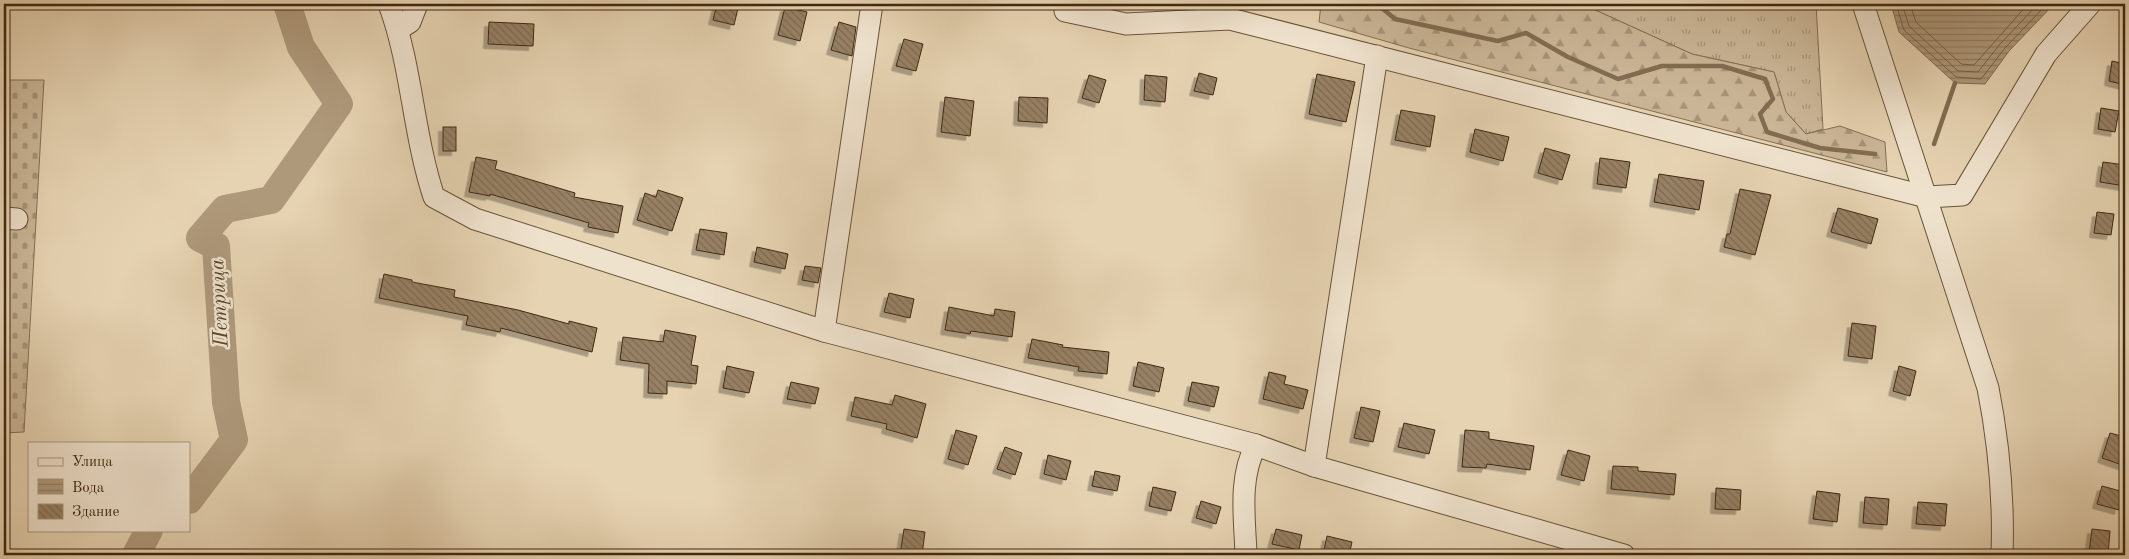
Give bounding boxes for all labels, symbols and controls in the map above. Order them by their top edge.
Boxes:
water label: Петрица [207,258,233,349]
legend [28,442,190,532]
text: Улица [72,455,113,470]
text: Вода [72,481,105,496]
text: Здание [72,505,119,520]

